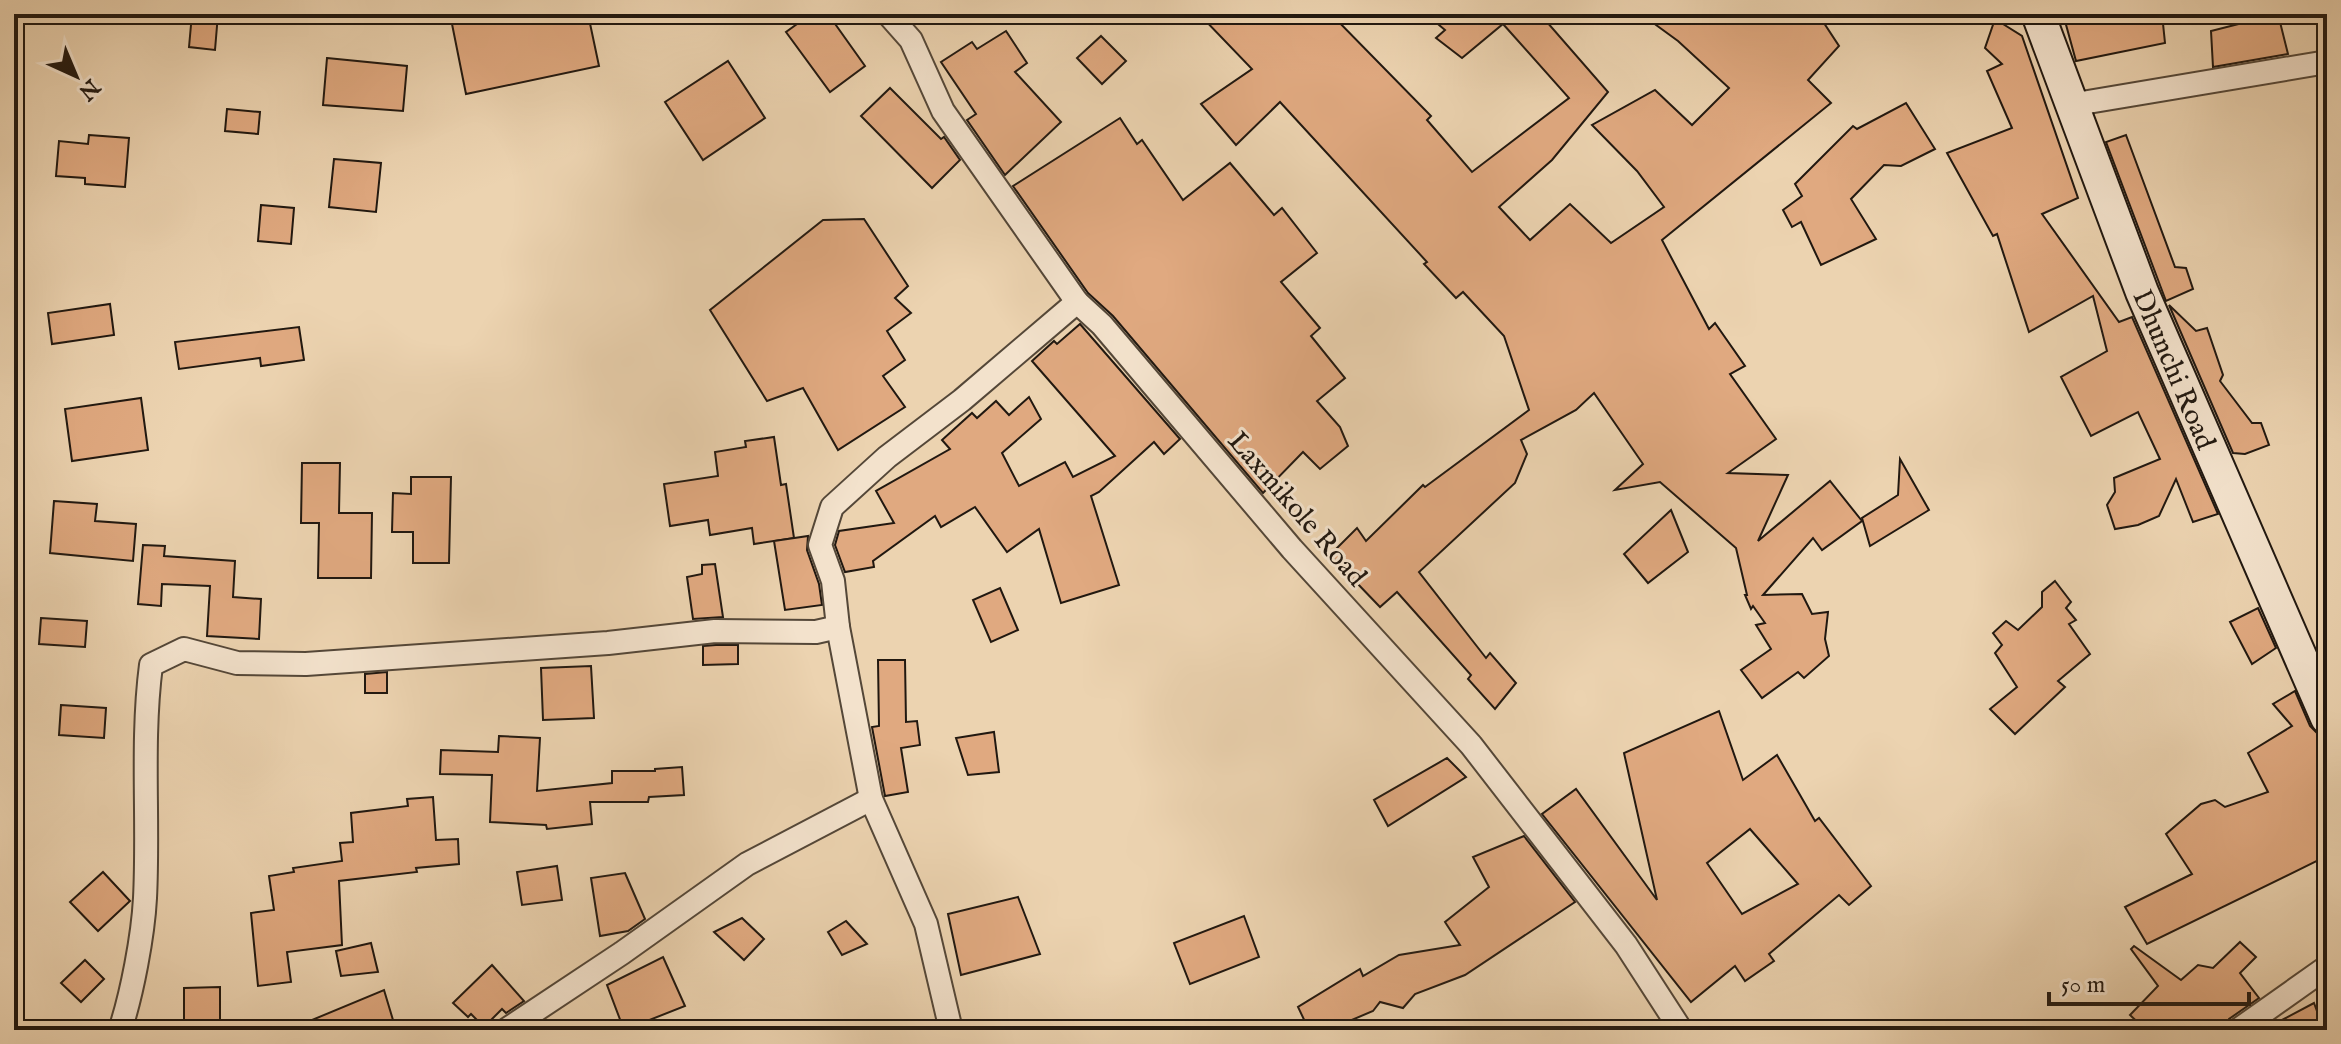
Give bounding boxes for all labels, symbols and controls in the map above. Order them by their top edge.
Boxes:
north arrow [36,36,116,116]
text: N [72,72,106,106]
street label: Dhunchi Road [2123,285,2222,455]
street label: Laxmikole Road [1219,425,1373,594]
scale bar [2049,956,2249,1006]
text: 50 m [2061,970,2105,1001]

